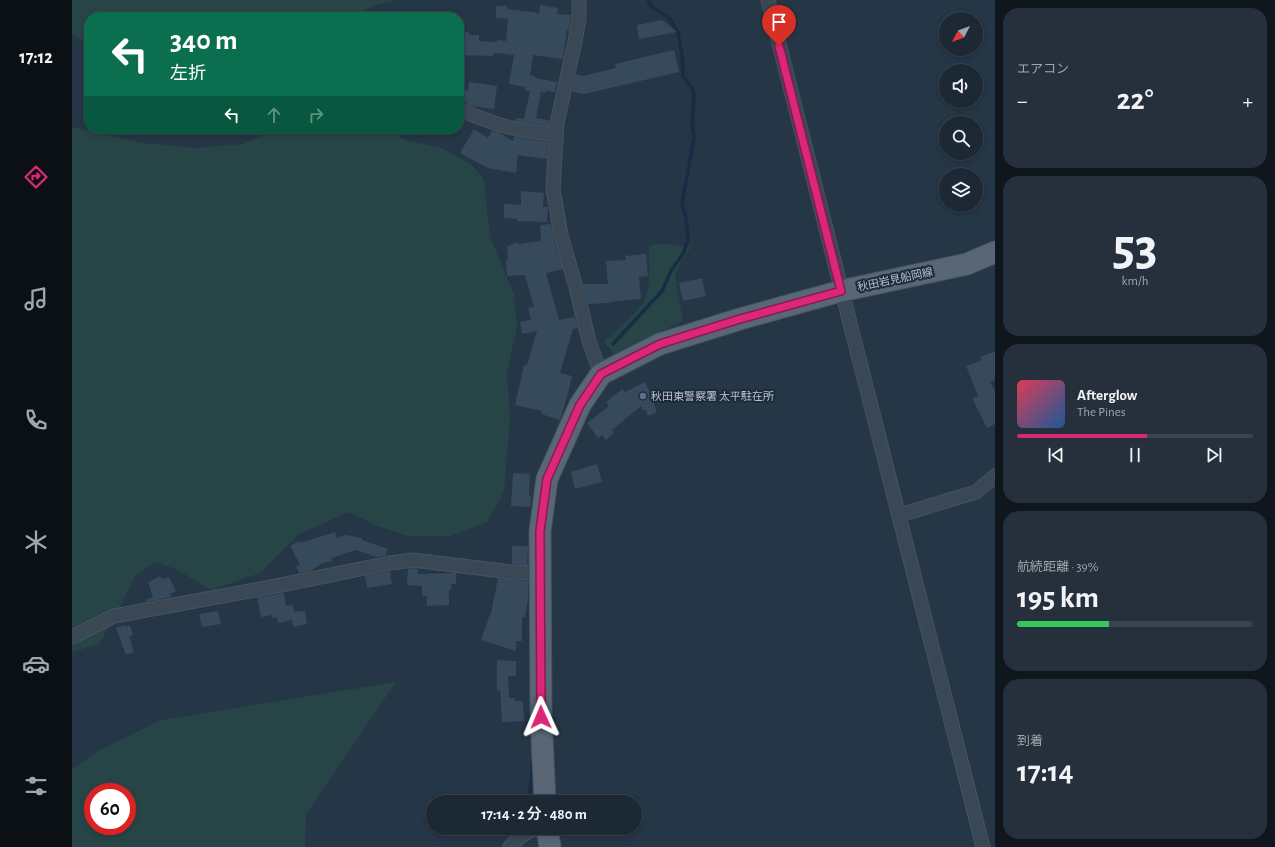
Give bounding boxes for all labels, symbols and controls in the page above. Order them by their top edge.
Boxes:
pin [762,5,796,46]
icon: arrive [768,11,790,33]
north arrow [939,12,983,56]
map controls [939,12,983,212]
text: 340 m [170,27,238,55]
icon: left [104,28,156,80]
text: 17:12 [19,49,53,67]
text: エアコン [1017,63,1069,76]
button: sound [939,64,983,108]
text: 左折 [170,65,206,83]
text: 22° [1116,85,1154,115]
text: − [1017,90,1028,112]
text: + [1242,90,1253,112]
icon: left [221,104,243,126]
icon: ahead [263,104,285,126]
icon: right [305,104,327,126]
button: search [939,116,983,160]
icon: directions [22,163,50,191]
button: layers [939,168,983,212]
text: 53 [1113,222,1157,274]
street label: 秋田岩見船岡線 [856,265,934,293]
text: km/h [1122,275,1148,288]
icon: music [22,285,50,313]
text: Afterglow [1077,388,1137,403]
place label: 秋田東警察署 太平駐在所 [651,390,775,402]
marker: 秋田東警察署 太平駐在所 [638,391,648,401]
icon: phone [22,406,50,434]
text: The Pines [1077,406,1126,419]
icon: previous [1045,444,1067,466]
icon: pause [1124,444,1146,466]
icon: next [1203,444,1225,466]
icon: climate [22,528,50,556]
text: 航続距離 · 39% [1017,561,1098,574]
text: 195 km [1017,583,1099,613]
icon: car [22,650,50,678]
position arrow [520,696,562,738]
text: 到着 [1017,735,1043,748]
text: 17:14 [1017,757,1074,787]
icon: filters [22,772,50,800]
speed limit sign: 60 [84,783,136,835]
text: 17:14 · 2 分 · 480 m [481,807,587,822]

